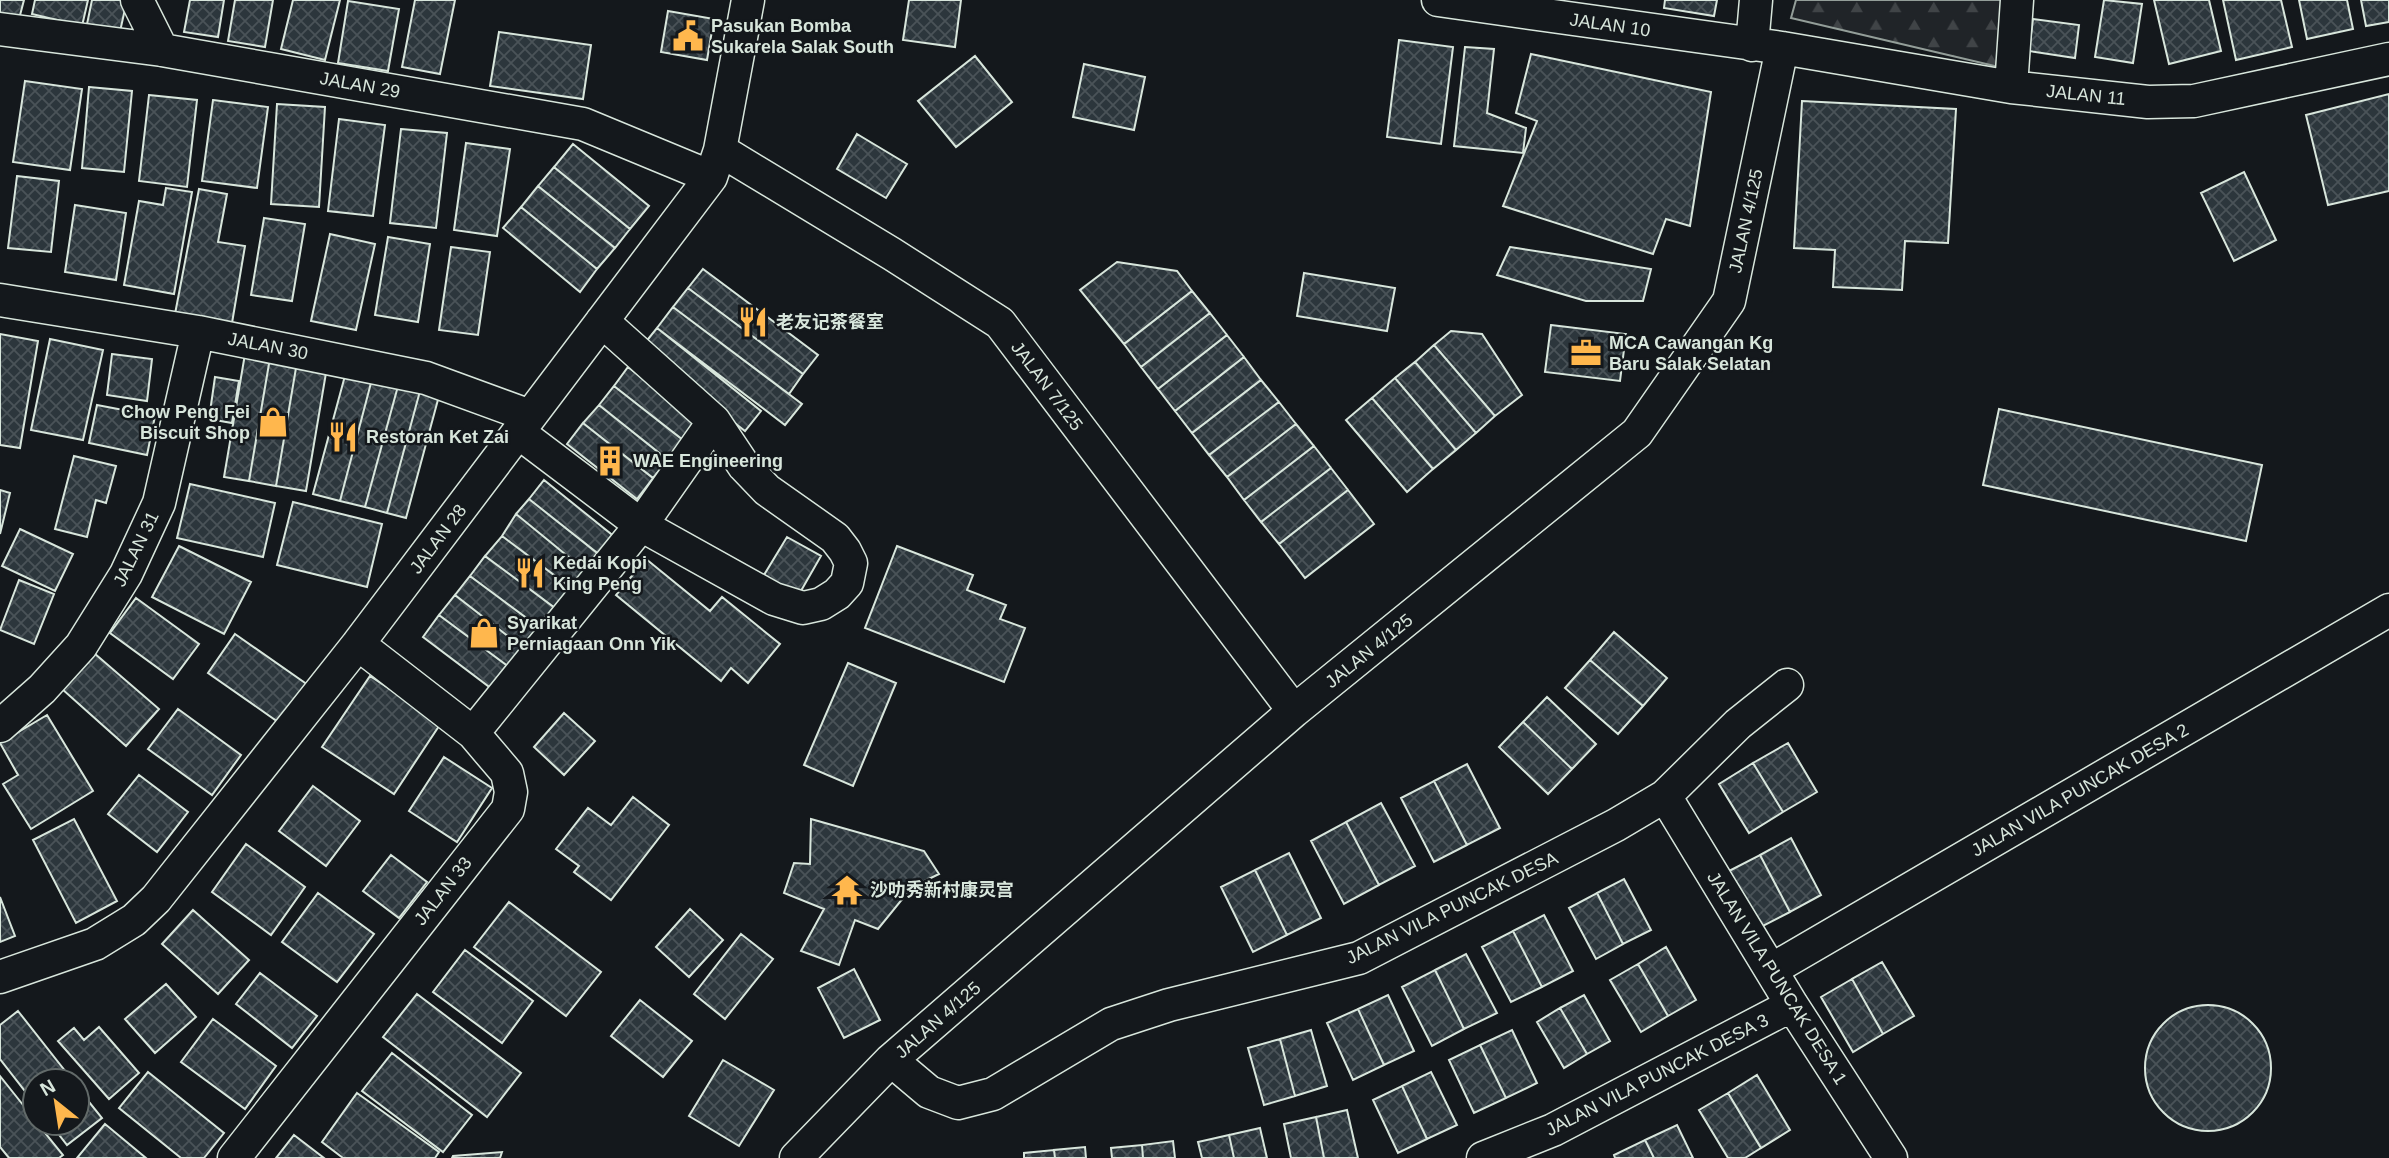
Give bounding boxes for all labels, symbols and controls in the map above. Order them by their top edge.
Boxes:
street label: JALAN 10 [1568,9,1652,41]
place label: Pasukan Bomba Sukarela Salak South [711,16,894,57]
public building icon: Pasukan Bomba Sukarela Salak South [671,19,705,53]
street label: JALAN 29 [318,68,402,102]
street label: JALAN 11 [2045,81,2127,109]
street label: JALAN 4/125 [1725,167,1767,275]
restaurant icon: 老友记茶餐室 [736,305,770,339]
place label: 老友记茶餐室 [776,312,884,332]
street label: JALAN 30 [226,328,310,364]
place label: MCA Cawangan Kg Baru Salak Selatan [1609,333,1773,374]
office icon: MCA Cawangan Kg Baru Salak Selatan [1569,336,1603,370]
street label: JALAN 7/125 [1007,338,1087,434]
place label: Chow Peng Fei Biscuit Shop [121,402,250,443]
shop icon: Chow Peng Fei Biscuit Shop [256,405,290,439]
restaurant icon: Restoran Ket Zai [326,420,360,454]
place label: Restoran Ket Zai [366,427,509,447]
building icon: WAE Engineering [593,444,627,478]
place label: WAE Engineering [633,451,783,471]
street label: JALAN 28 [406,501,470,577]
street label: JALAN 31 [109,508,163,590]
place label: Kedai Kopi King Peng [553,553,647,594]
restaurant icon: Kedai Kopi King Peng [513,556,547,590]
street label: JALAN 4/125 [1321,610,1417,692]
place label: Syarikat Perniagaan Onn Yik [507,613,677,654]
shop icon: Syarikat Perniagaan Onn Yik [467,616,501,650]
street label: JALAN VILA PUNCAK DESA 2 [1968,720,2192,860]
street label: JALAN VILA PUNCAK DESA [1343,848,1561,968]
street label: JALAN 33 [410,853,476,929]
street label: JALAN VILA PUNCAK DESA 1 [1703,868,1851,1088]
temple icon: 沙叻秀新村康灵宫 [830,873,864,907]
place label: 沙叻秀新村康灵宫 [870,880,1014,900]
street label: JALAN 4/125 [891,978,985,1062]
street label: JALAN VILA PUNCAK DESA 3 [1542,1010,1772,1140]
north arrow [21,1067,91,1137]
text: N [37,1075,59,1100]

